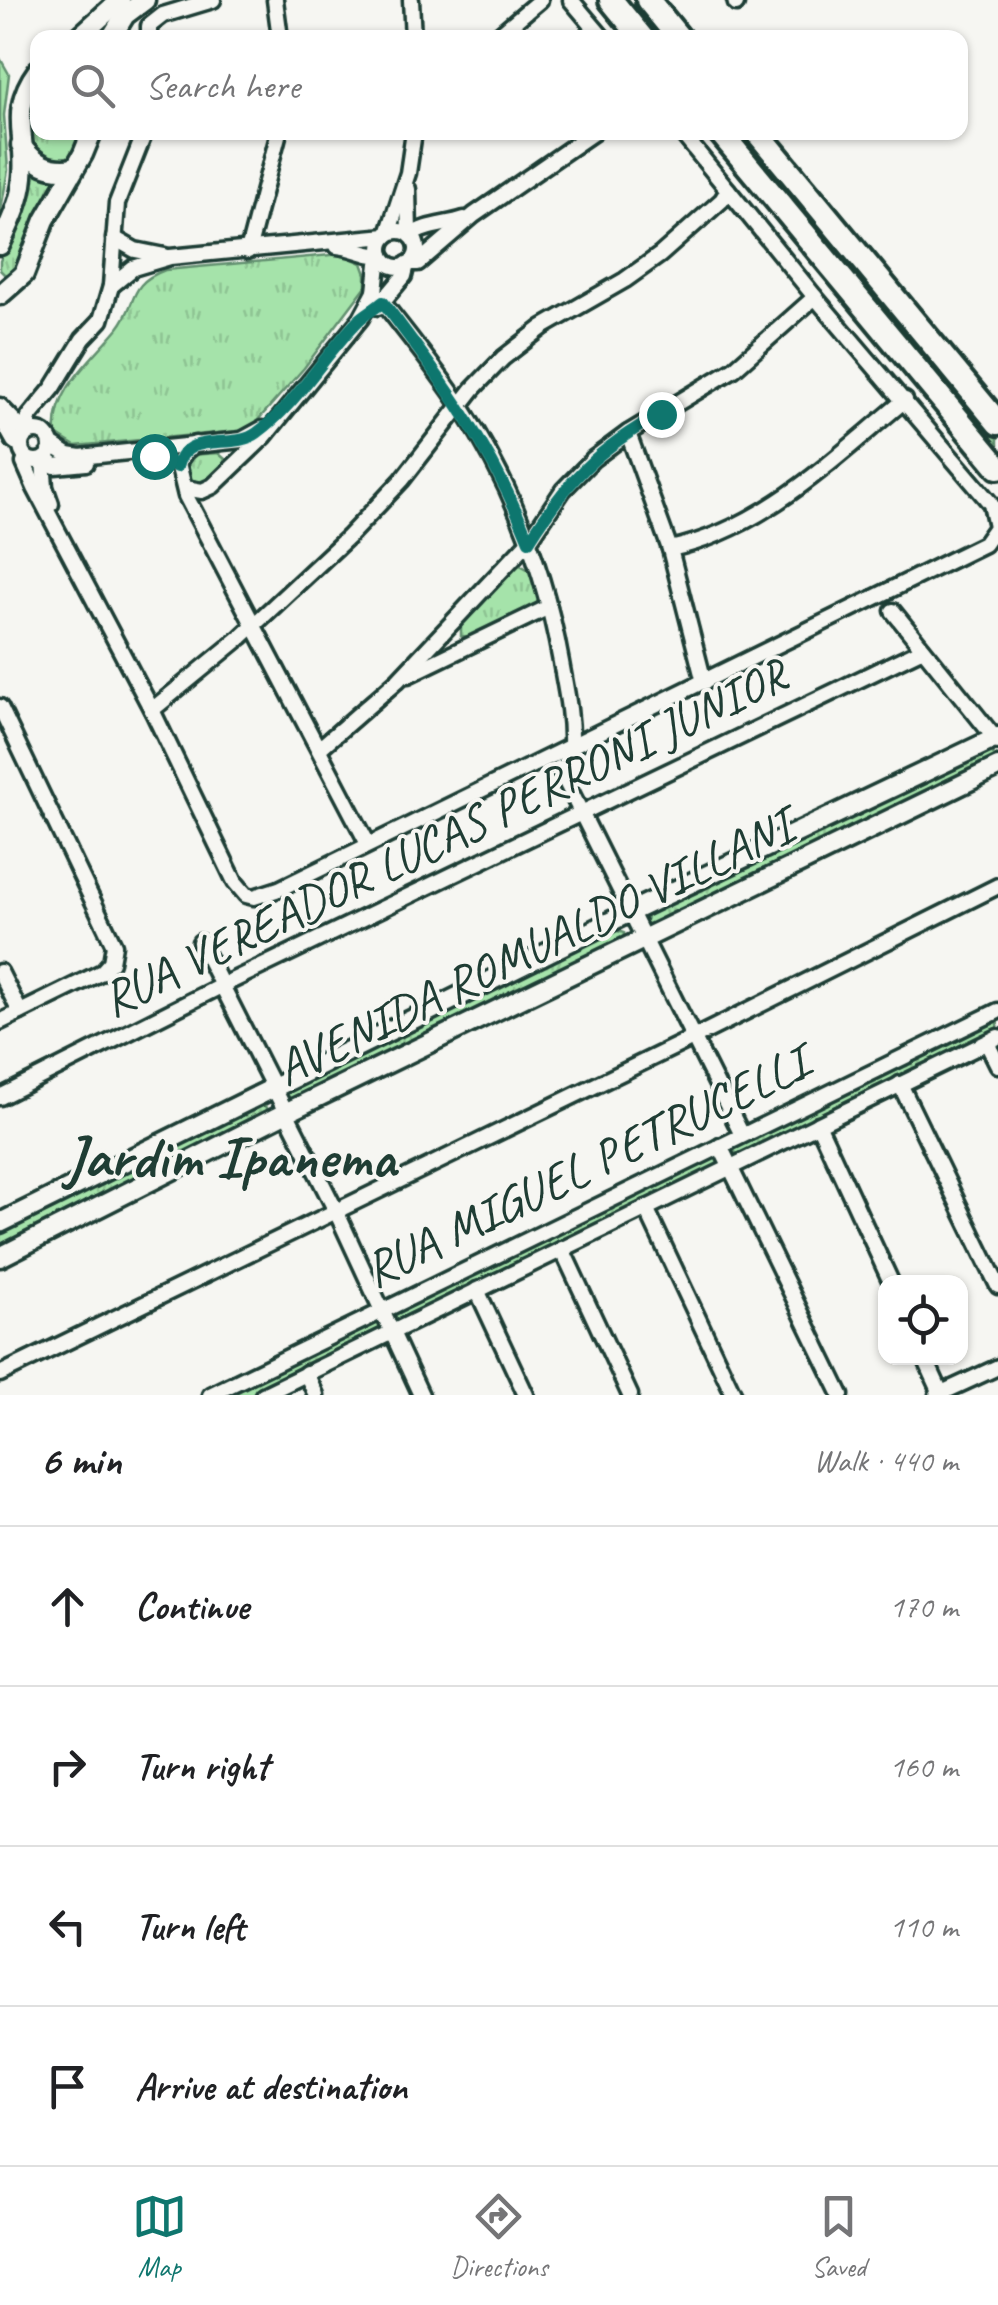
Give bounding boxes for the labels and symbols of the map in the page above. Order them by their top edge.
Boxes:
route end [639,392,685,438]
route start [132,434,178,480]
street label: RUA VEREADOR LUCAS PERRONI JUNIOR [91,642,800,1031]
street label: AVENIDA ROMUALDO VILLANI [265,790,812,1100]
street label: RUA MIGUEL PETRUCELLI [353,1026,828,1301]
district label: Jardim Ipanema [61,1119,400,1195]

